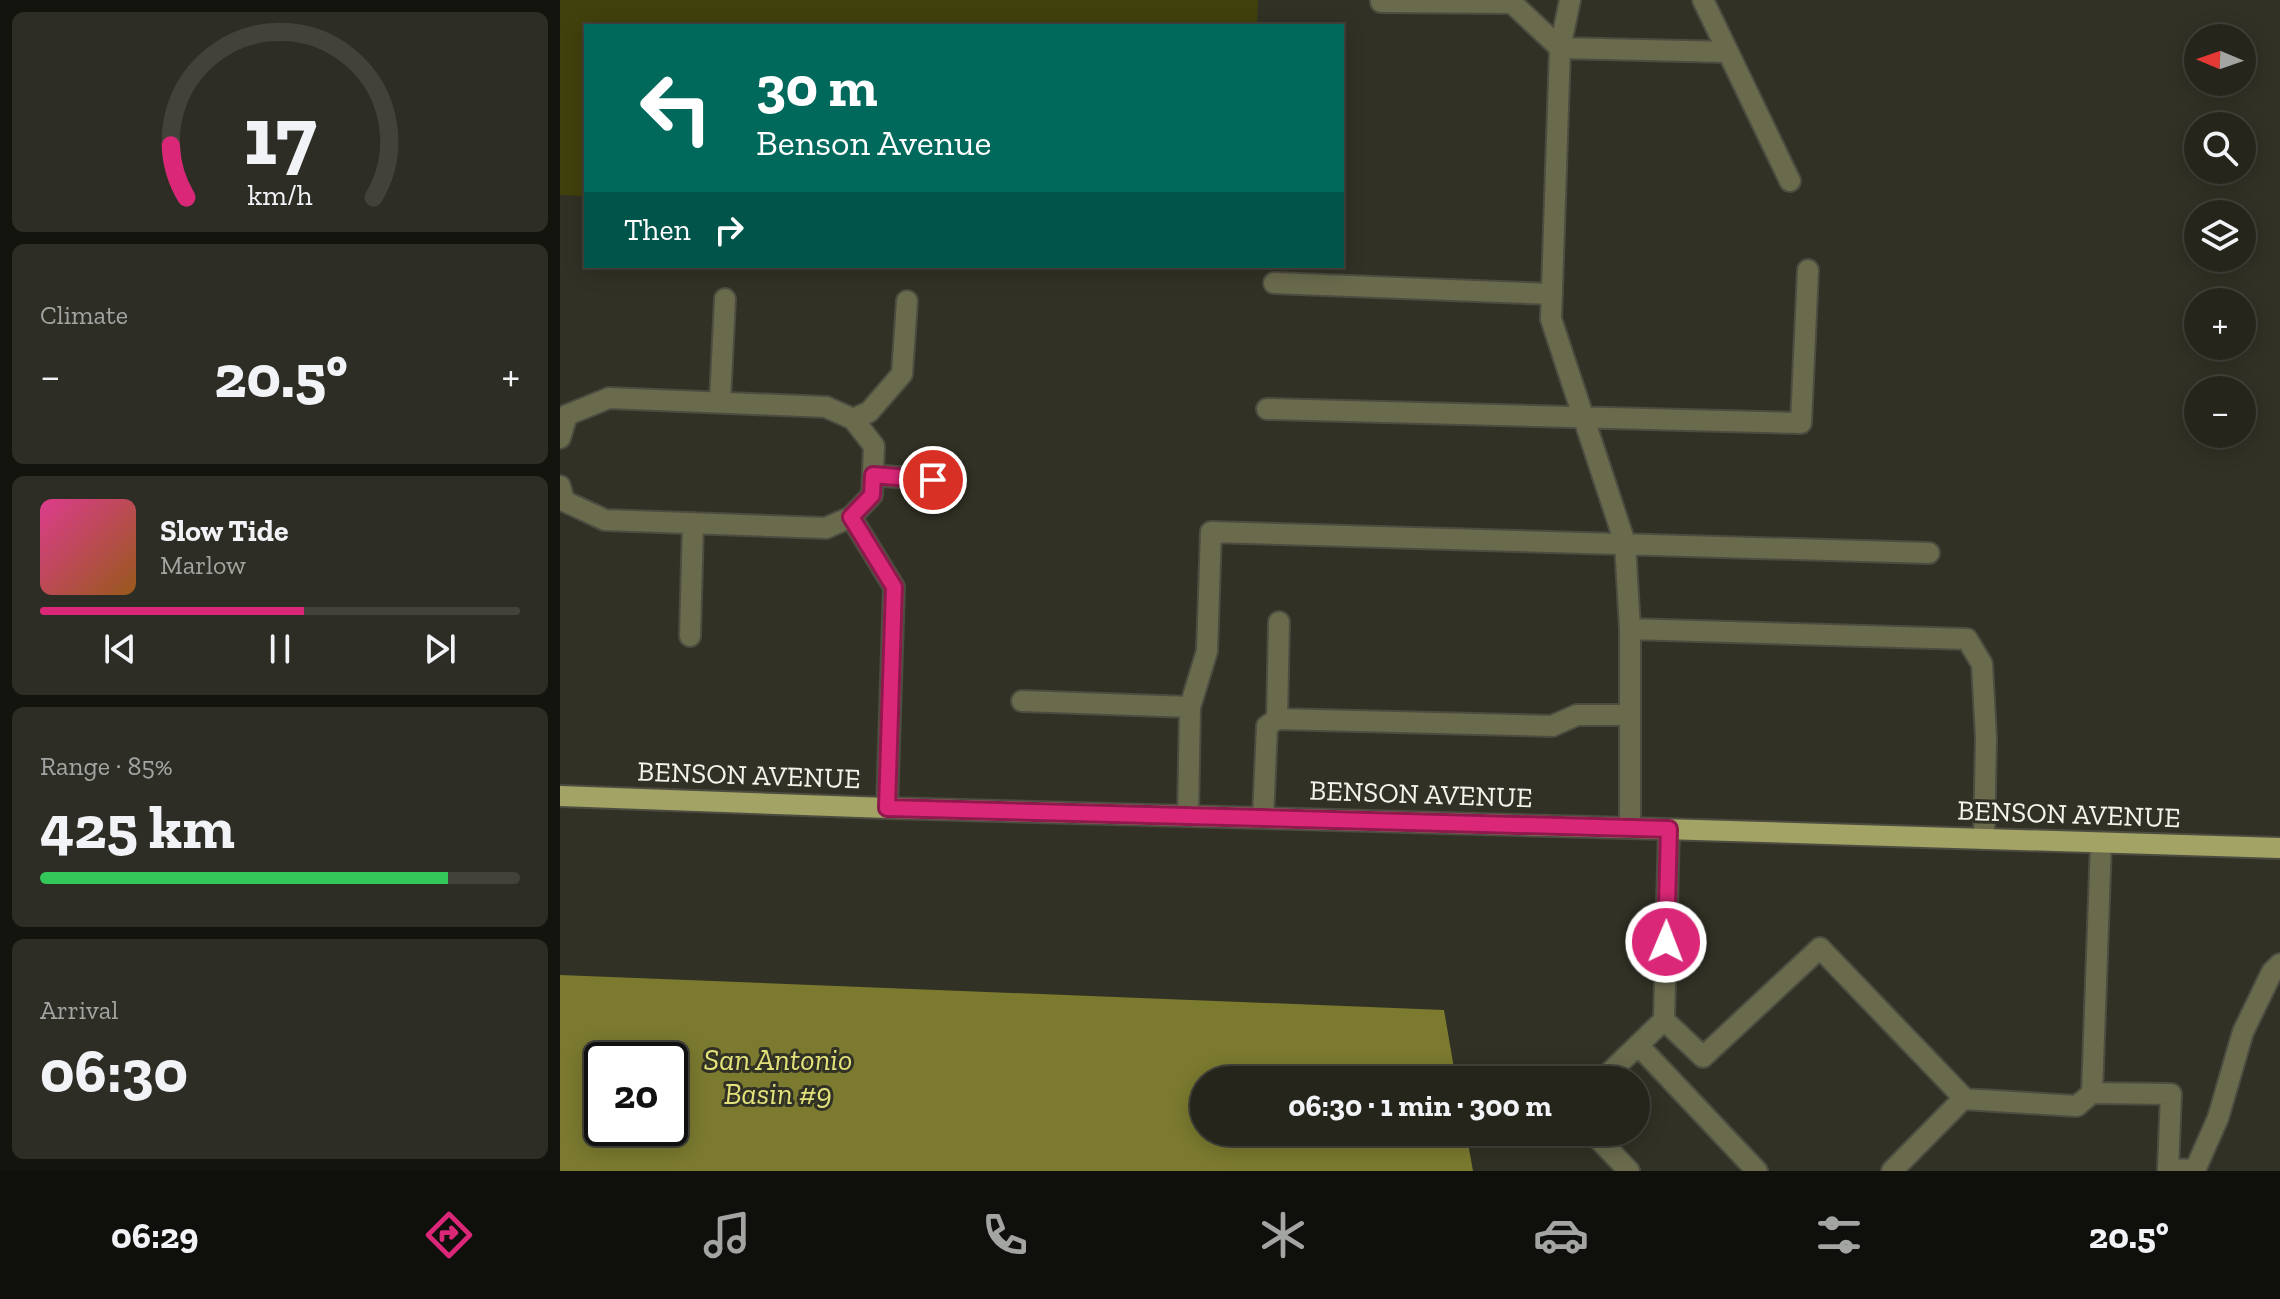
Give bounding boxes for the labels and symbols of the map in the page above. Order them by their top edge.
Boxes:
north arrow [2184,24,2256,96]
pin [899,446,967,514]
street label: BENSON AVENUE [637,755,861,795]
street label: BENSON AVENUE [1309,774,1533,814]
street label: BENSON AVENUE [1957,794,2181,834]
position arrow [1624,900,1708,984]
speed limit sign: 20 [584,1042,688,1146]
water label: San Antonio Basin #9 [704,1042,852,1112]

